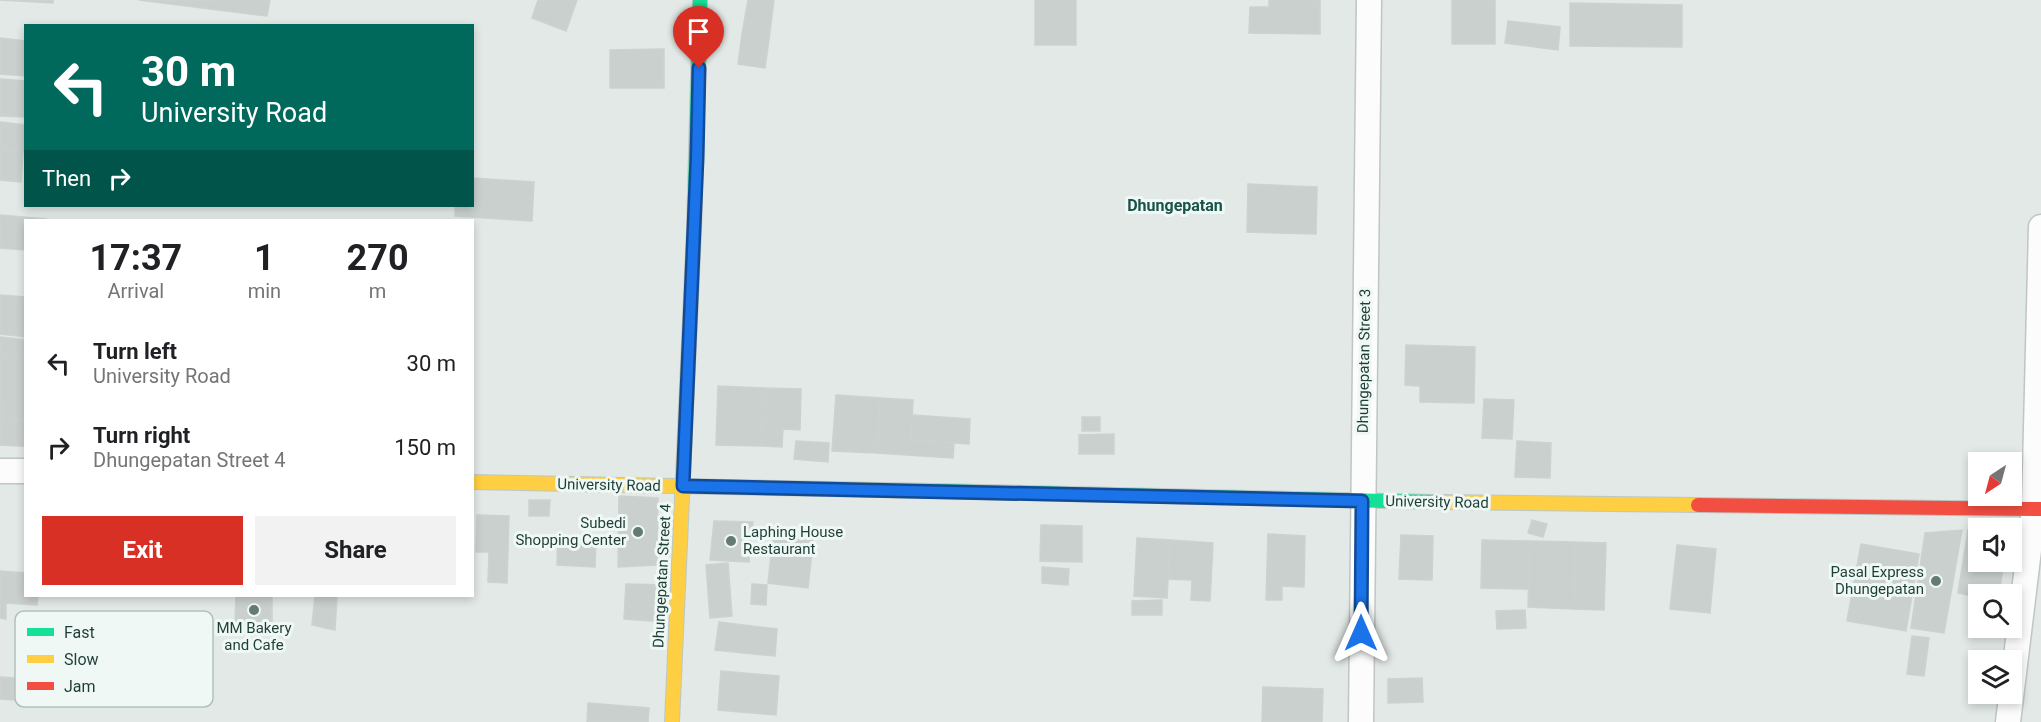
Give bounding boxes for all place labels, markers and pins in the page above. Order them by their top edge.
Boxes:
pin [673,6,724,68]
place label: Subedi Shopping Center [515,514,626,549]
place label: Laphing House Restaurant [743,523,843,558]
marker: Subedi Shopping Center [631,525,645,539]
marker: Laphing House Restaurant [724,534,738,548]
place label: Pasal Express Dhungepatan [1830,563,1924,598]
marker: Pasal Express Dhungepatan [1929,574,1943,588]
marker: MM Bakery and Cafe [247,603,261,617]
place label: MM Bakery and Cafe [216,619,292,654]

